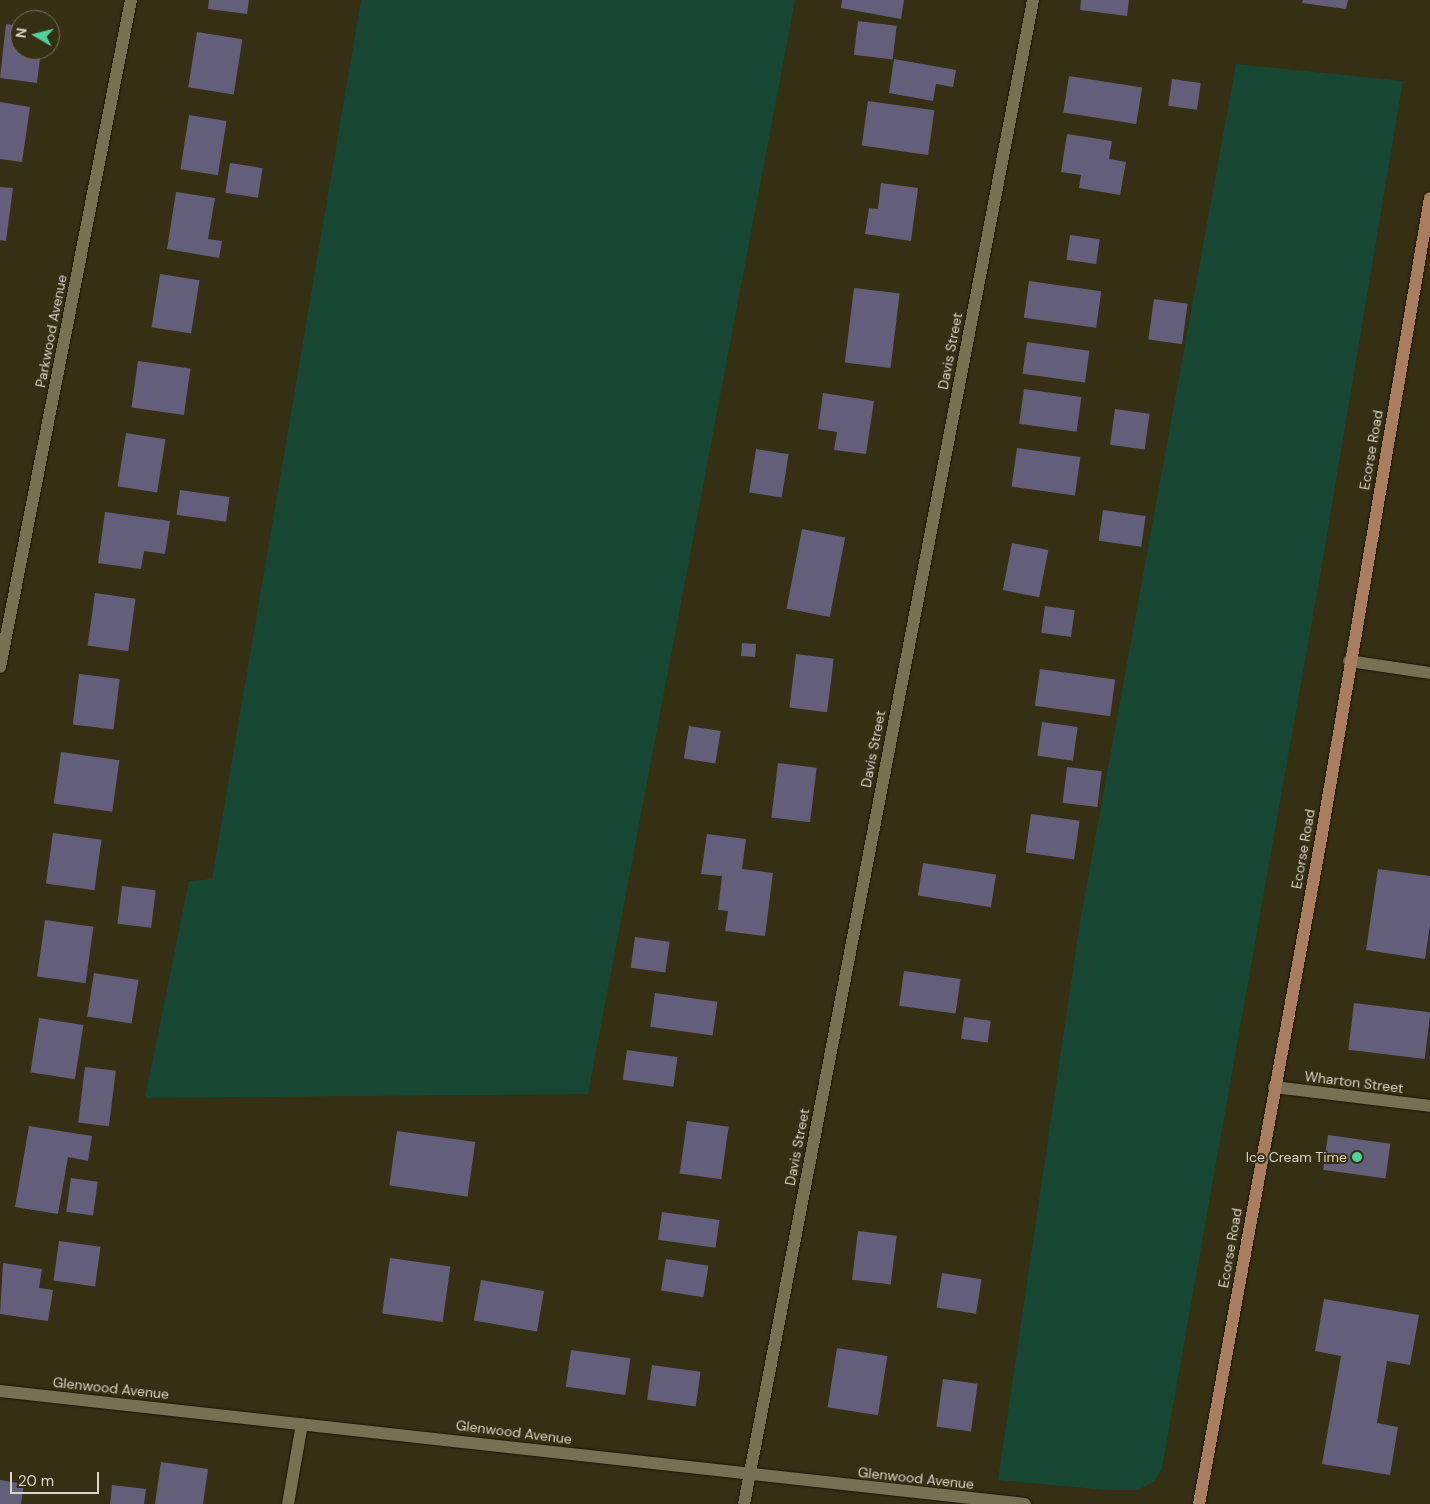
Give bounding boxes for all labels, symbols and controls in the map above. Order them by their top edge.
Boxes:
north arrow [10,10,60,60]
text: N [12,27,31,39]
street label: Parkwood Avenue [32,273,70,389]
street label: Davis Street [934,311,966,391]
street label: Ecorse Road [1356,409,1386,491]
street label: Davis Street [857,709,889,789]
street label: Ecorse Road [1288,808,1318,890]
street label: Wharton Street [1304,1068,1404,1096]
street label: Davis Street [781,1107,813,1187]
place label: Ice Cream Time [1246,1149,1347,1165]
marker: Ice Cream Time [1351,1151,1363,1163]
street label: Ecorse Road [1215,1207,1245,1289]
street label: Glenwood Avenue [52,1374,170,1402]
street label: Glenwood Avenue [455,1417,573,1447]
scale bar [12,1462,101,1494]
street label: Glenwood Avenue [857,1464,975,1492]
text: 20 m [18,1471,54,1491]

